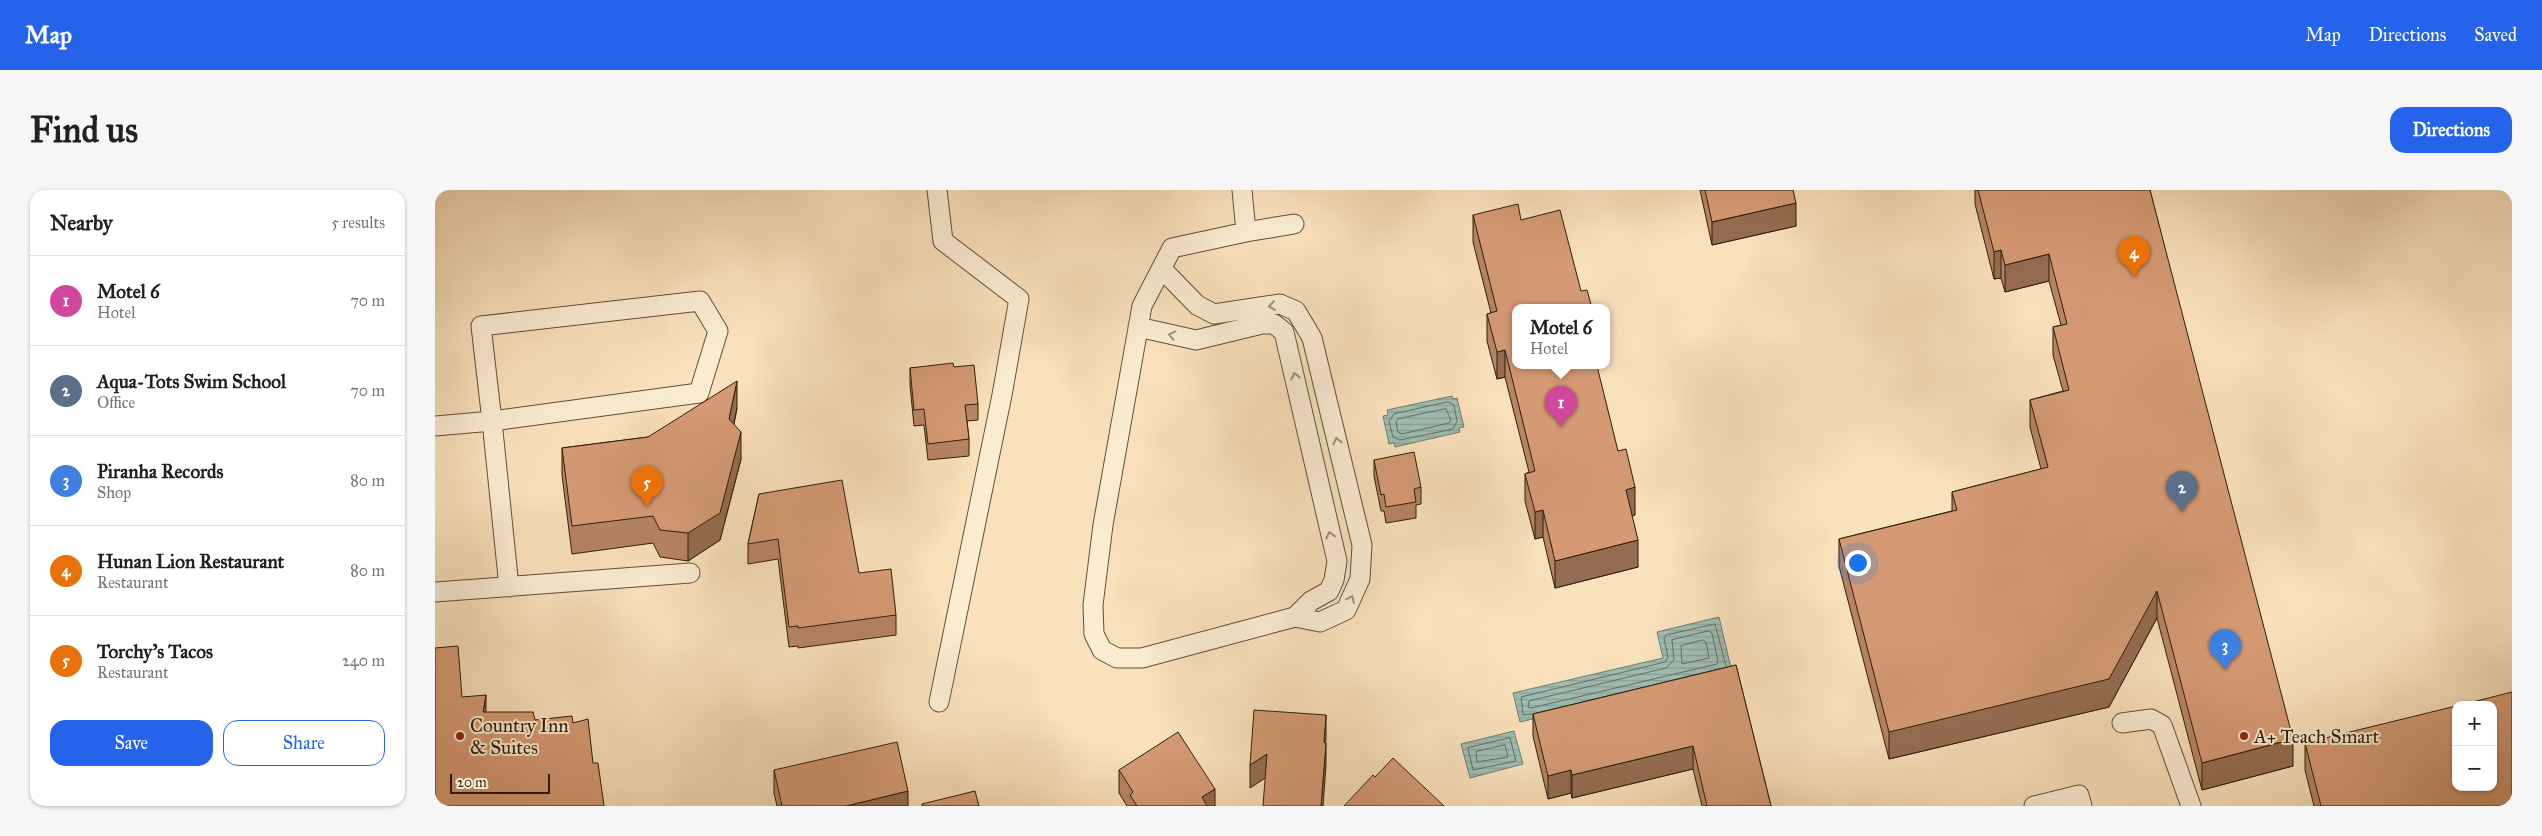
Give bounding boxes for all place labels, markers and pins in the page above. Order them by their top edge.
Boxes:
pin: 4 [2118,236,2150,277]
pin: 1 [1545,386,1577,427]
pin: 5 [631,466,663,507]
pin: 2 [2166,471,2198,512]
pin: 3 [2209,629,2241,670]
place label: Country Inn & Suites [470,714,569,759]
place label: A+ Teach Smart [2253,725,2379,748]
marker: Country Inn & Suites [454,730,466,742]
marker: A+ Teach Smart [2238,730,2250,742]

